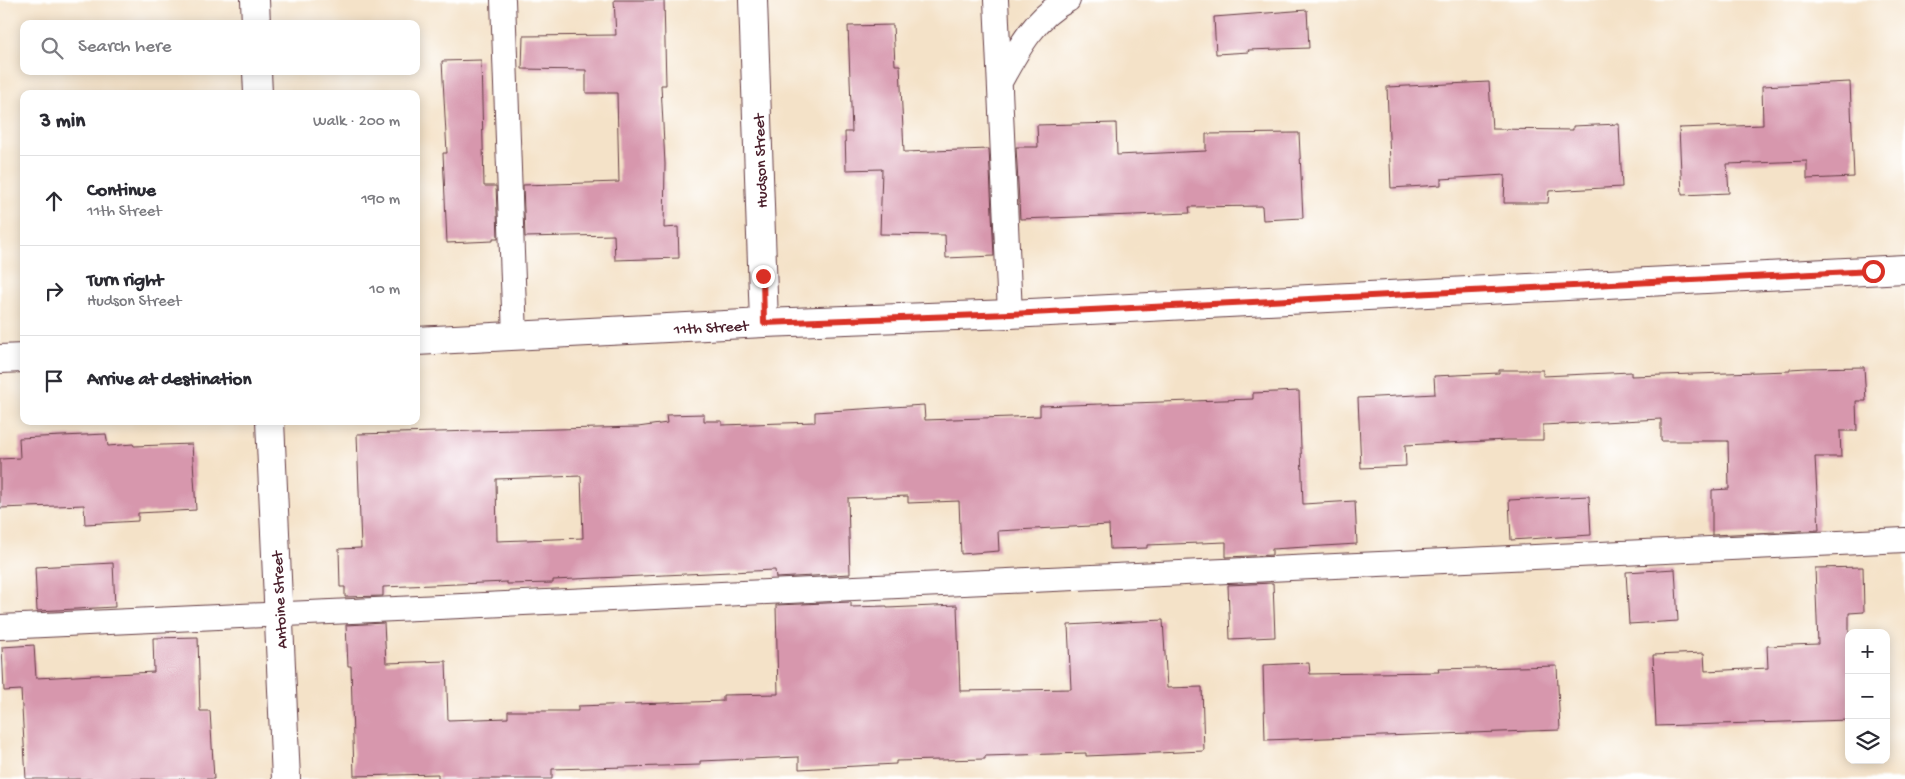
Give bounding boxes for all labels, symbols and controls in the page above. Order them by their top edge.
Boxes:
search box [20,20,420,75]
icon: search [38,34,66,62]
text: Search here [78,36,172,59]
text: 3 min [40,110,85,135]
street label: Hudson Street [751,112,774,208]
text: Walk · 200 m [313,113,400,132]
text: Continue [87,180,156,203]
icon: ahead [40,187,68,215]
text: 190 m [361,191,400,210]
text: 11th Street [87,203,162,222]
route start [1862,260,1885,283]
route end [752,265,775,288]
text: Turn right [87,270,163,293]
icon: right [40,277,68,305]
text: 10 m [369,281,400,300]
text: Hudson Street [87,293,181,312]
street label: 11th Street [672,318,750,341]
icon: arrive [40,367,68,395]
text: Arrive at destination [87,369,251,392]
street label: Antoine Street [269,549,294,649]
map controls [1845,629,1890,764]
button: + [1845,629,1890,674]
button: − [1845,674,1890,719]
button: layers [1845,719,1890,764]

